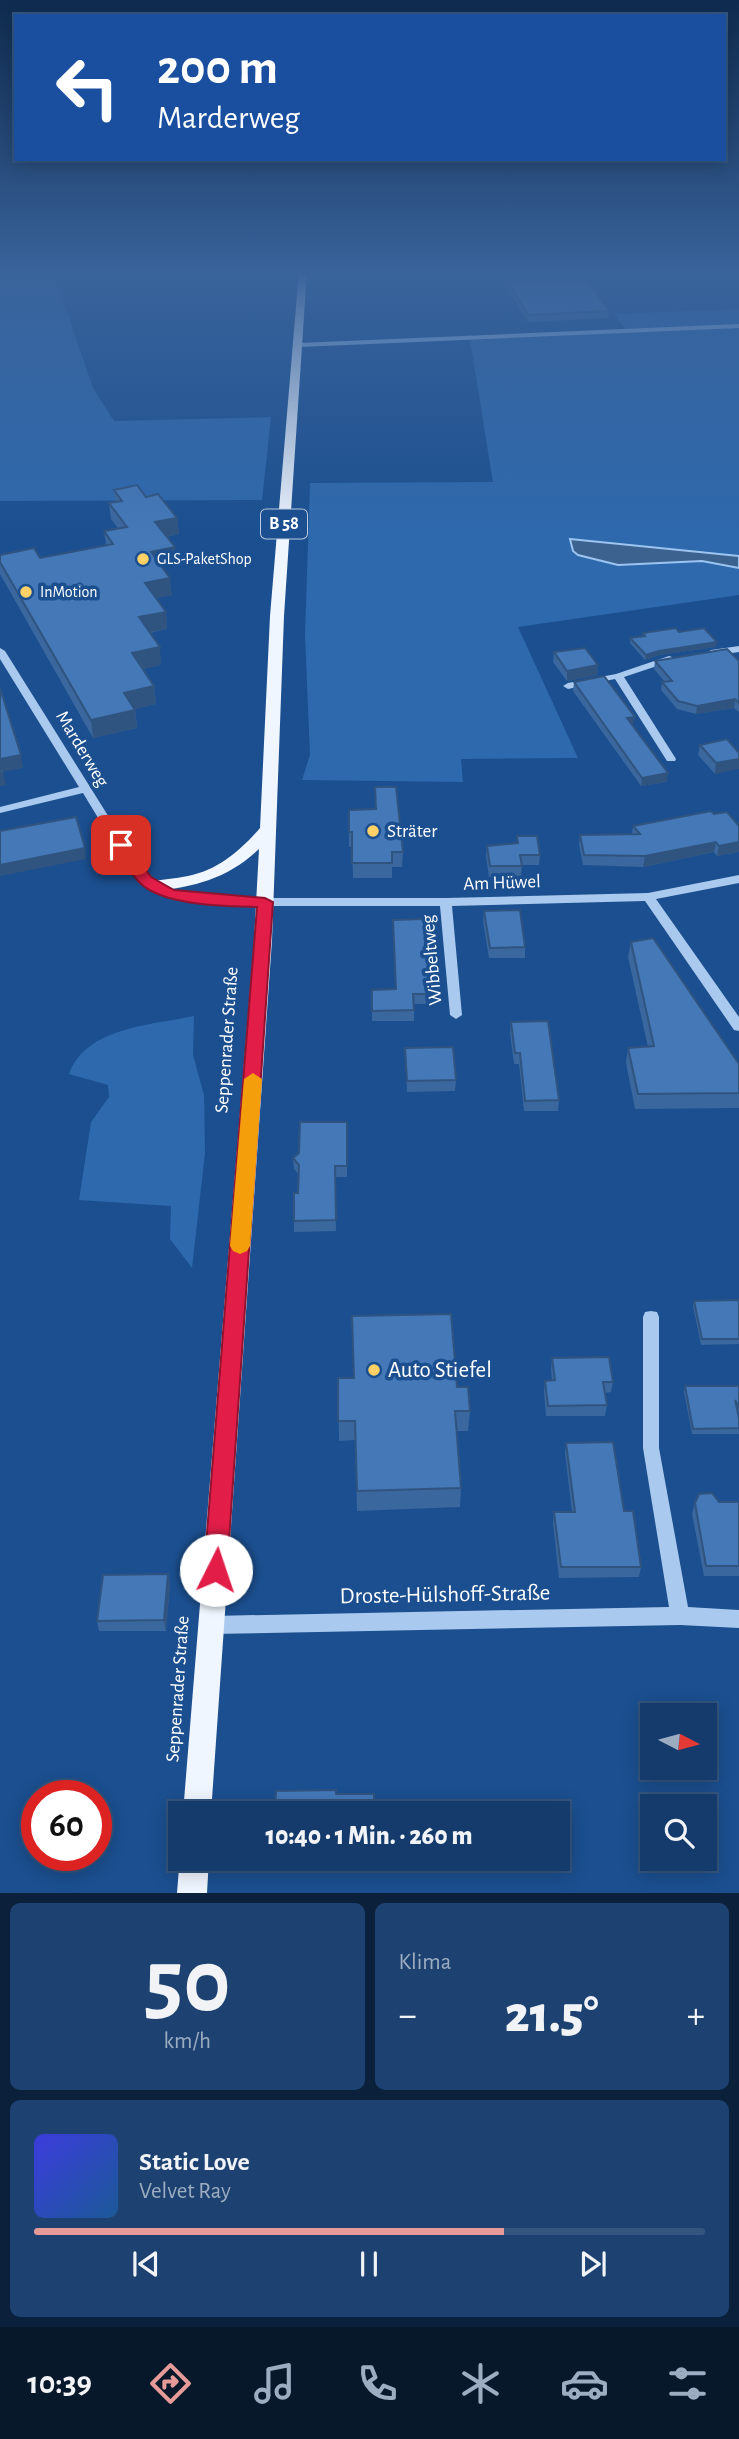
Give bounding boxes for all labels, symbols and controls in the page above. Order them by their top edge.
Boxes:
icon: left [42,42,133,133]
text: 200 m [157,44,278,93]
text: Marderweg [157,102,300,134]
road number: B 58 [261,510,307,538]
marker: GLS-PaketShop [135,551,151,567]
place label: GLS-PaketShop [157,551,252,567]
marker: InMotion [18,584,34,600]
place label: InMotion [40,584,97,600]
street label: Marderweg [52,708,112,791]
pin [91,815,151,875]
place label: Sträter [387,822,437,841]
marker: Sträter [365,823,381,839]
icon: arrive [102,826,140,864]
street label: Am Hüwel [463,872,541,894]
street label: Wibbeltweg [419,913,445,1006]
street label: Seppenrader Straße [212,966,242,1114]
place label: Auto Stiefel [388,1359,492,1382]
marker: Auto Stiefel [366,1362,382,1378]
position arrow [179,1533,253,1607]
street label: Droste-Hülshoff-Straße [340,1582,550,1608]
street label: Seppenrader Straße [163,1615,193,1763]
north arrow [640,1703,718,1780]
map controls [640,1703,717,1871]
speed limit sign: 60 [21,1780,112,1871]
button: search [640,1794,717,1871]
text: 10:40 · 1 Min. · 260 m [265,1823,473,1849]
text: 50 [144,1937,231,2028]
text: Klima [399,1951,451,1974]
text: 21.5° [505,1989,599,2041]
text: − [399,1997,417,2035]
text: + [687,1997,705,2035]
text: km/h [164,2030,211,2053]
text: Static Love [139,2149,250,2175]
text: Velvet Ray [139,2180,231,2203]
icon: previous [127,2245,165,2283]
icon: pause [350,2245,388,2283]
icon: next [574,2245,612,2283]
icon: directions [146,2359,195,2408]
icon: music [250,2359,299,2408]
icon: phone [353,2359,402,2408]
icon: climate [456,2359,505,2408]
icon: car [560,2359,609,2408]
icon: filters [663,2359,712,2408]
text: 10:39 [27,2367,92,2399]

